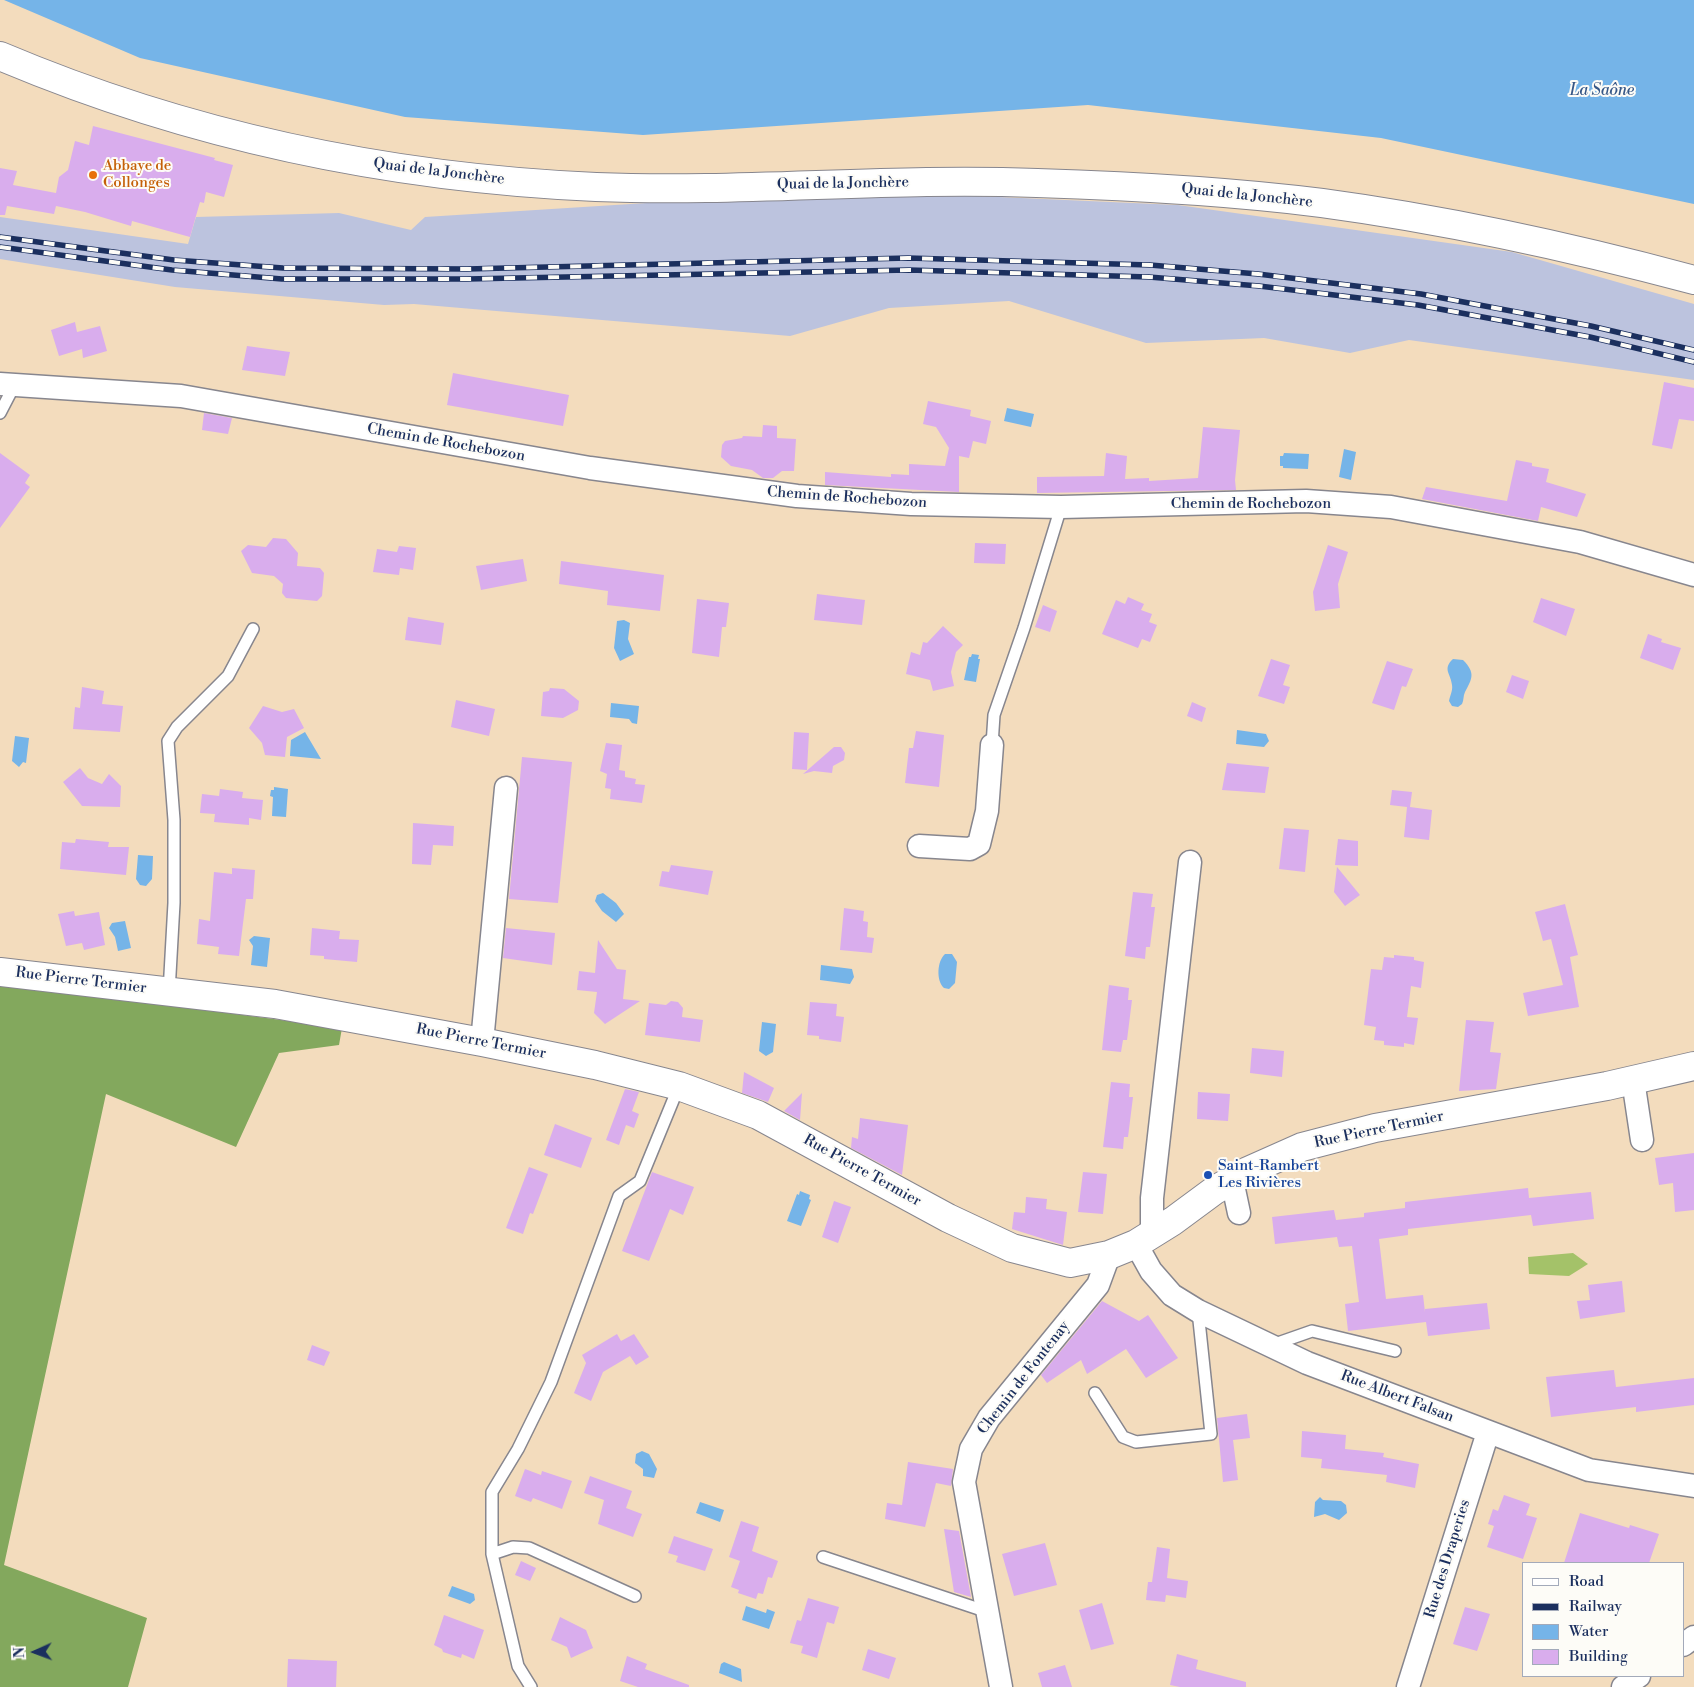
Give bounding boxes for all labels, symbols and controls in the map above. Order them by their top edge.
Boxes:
water label: La Saône [1570,81,1634,101]
street label: Quai de la Jonchère [372,155,506,189]
place label: Abbaye de Collonges [103,157,171,192]
marker: Abbaye de Collonges [87,169,99,181]
street label: Quai de la Jonchère [777,174,909,194]
street label: Quai de la Jonchère [1180,180,1314,212]
street label: Chemin de Rochebozon [365,420,527,466]
street label: Chemin de Rochebozon [766,483,928,513]
street label: Chemin de Rochebozon [1171,495,1331,513]
street label: Rue Pierre Termier [14,964,148,998]
street label: Rue Pierre Termier [415,1021,547,1063]
street label: Rue Pierre Termier [1313,1107,1445,1153]
street label: Rue Pierre Termier [800,1131,924,1211]
place label: Saint-Rambert Les Rivières [1218,1157,1319,1192]
marker: Saint-Rambert Les Rivières [1202,1169,1214,1181]
street label: Chemin de Fontenay [974,1318,1074,1438]
street label: Rue Albert Falsan [1338,1367,1456,1427]
street label: Rue des Draperies [1421,1497,1475,1621]
legend [1522,1562,1684,1677]
text: Road [1569,1572,1604,1591]
text: Railway [1569,1597,1622,1616]
text: Water [1569,1622,1608,1641]
north arrow [10,1627,60,1677]
text: N [11,1647,29,1658]
text: Building [1569,1647,1628,1666]

